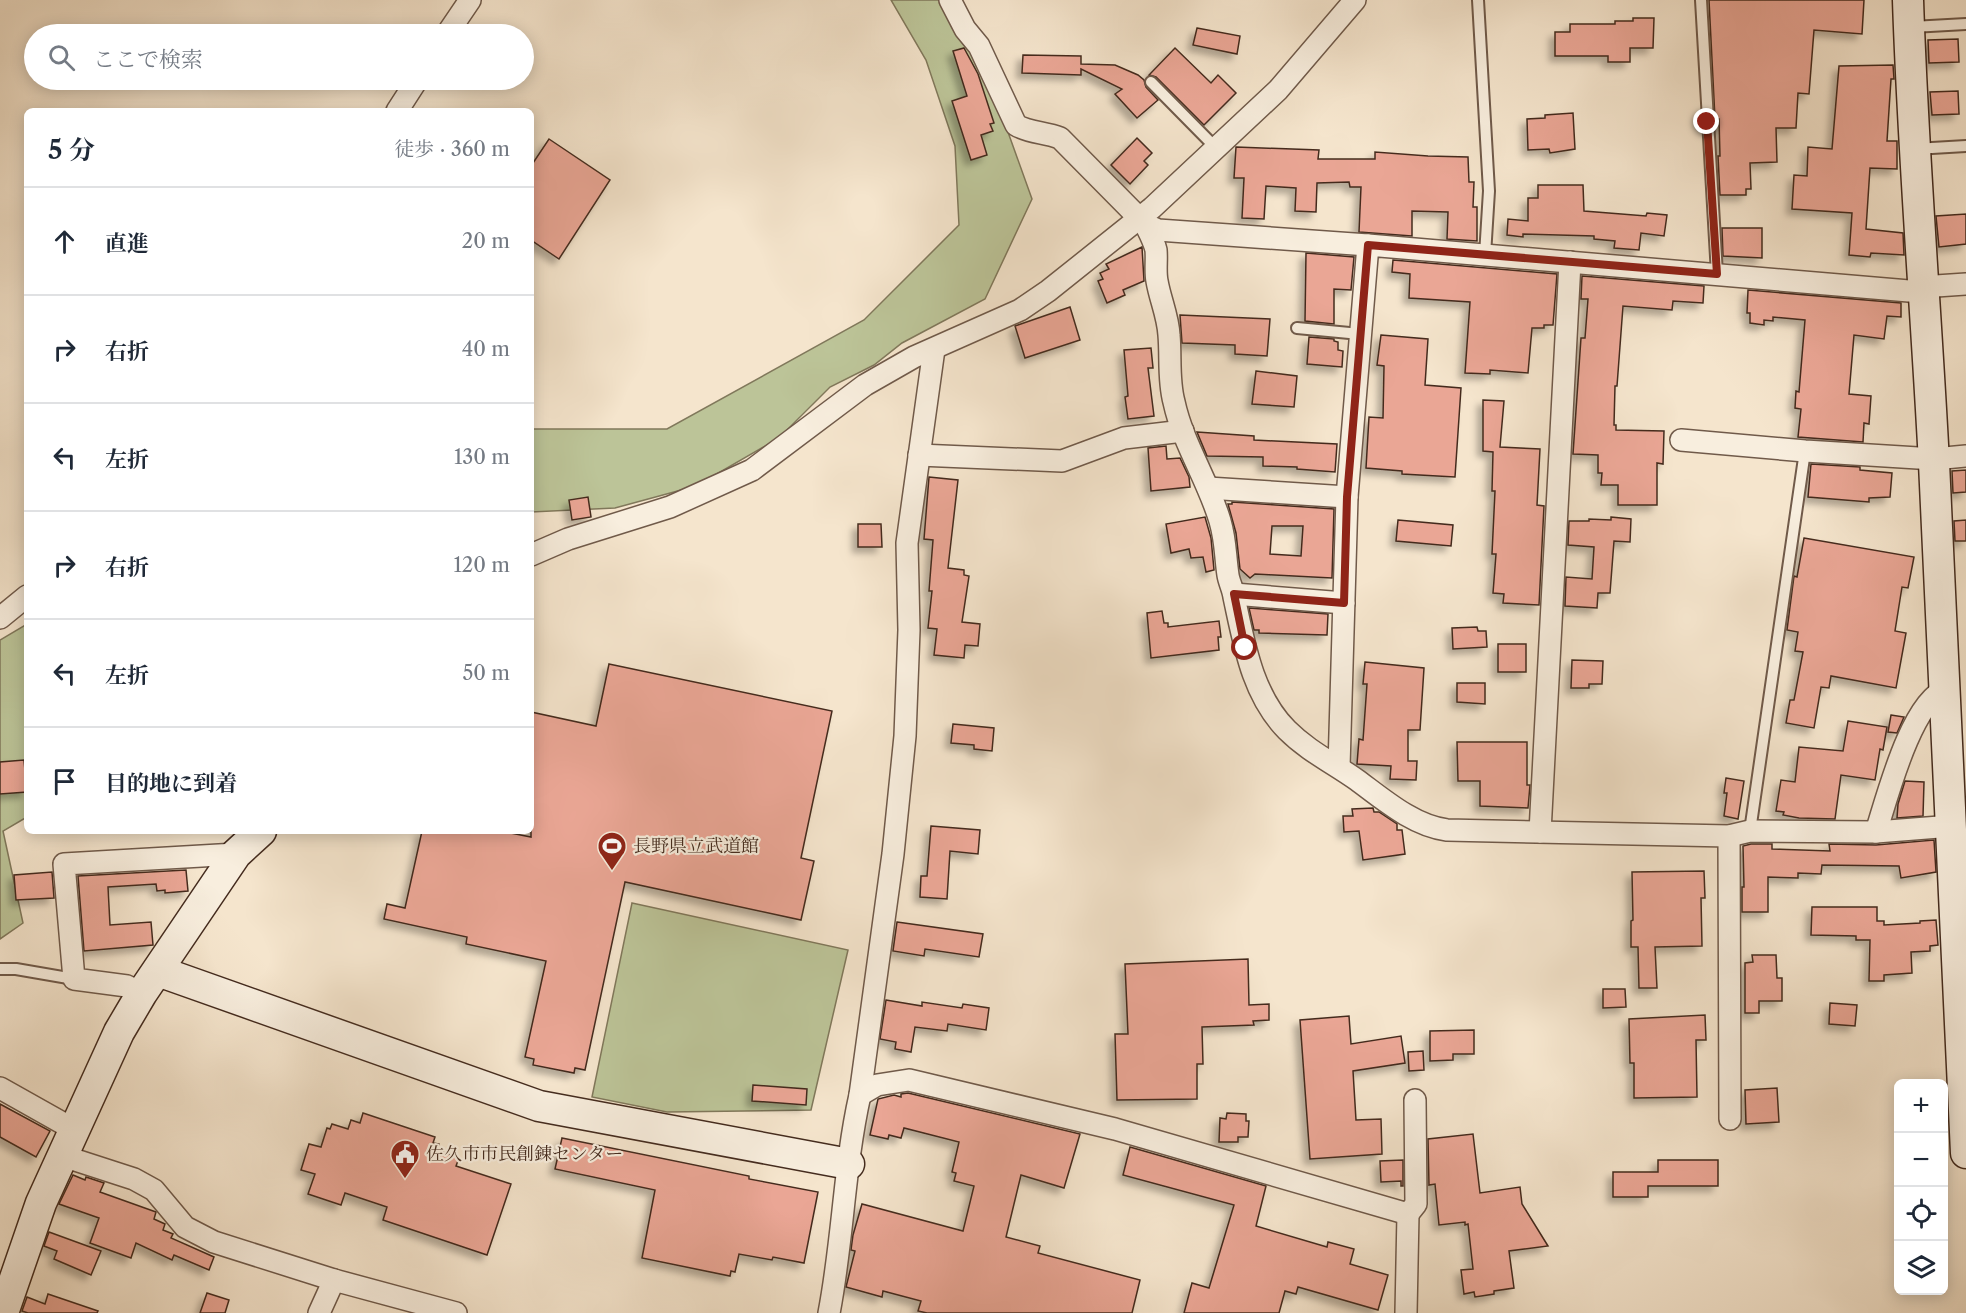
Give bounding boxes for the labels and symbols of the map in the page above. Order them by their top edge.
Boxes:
route end [1693,108,1719,134]
route start [1231,634,1257,660]
sports icon: 長野県立武道館 [596,830,628,872]
place label: 長野県立武道館 [633,835,759,857]
public building icon: 佐久市市民創錬センター [389,1138,421,1180]
place label: 佐久市市民創錬センター [426,1143,623,1165]

